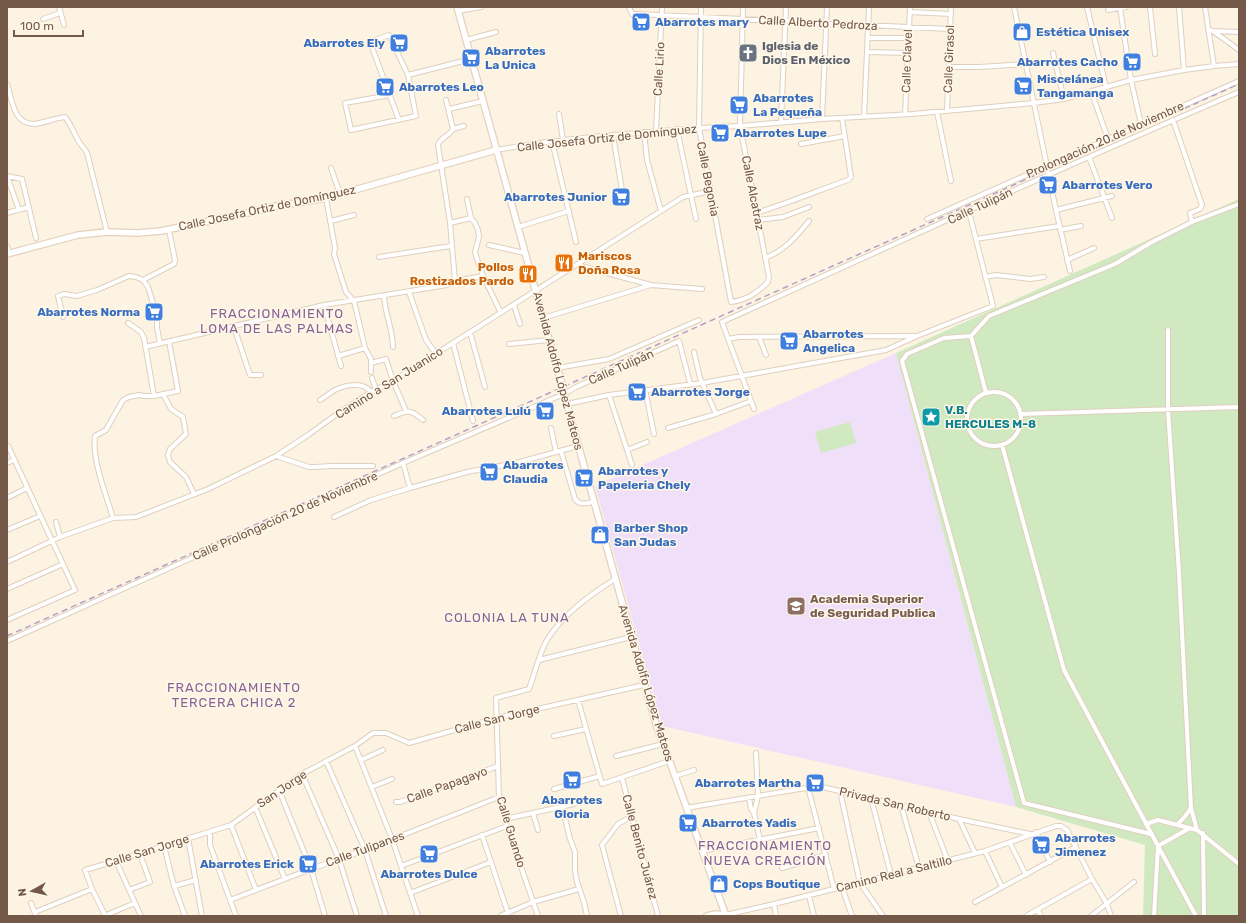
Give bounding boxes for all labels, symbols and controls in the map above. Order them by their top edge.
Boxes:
supermarket icon: Abarrotes mary [630,11,652,33]
scale bar [14,12,83,38]
street label: Calle Alberto Pedroza [758,13,878,33]
place label: Abarrotes mary [655,15,749,29]
text: 100 m [20,19,54,33]
shop icon: Estética Unisex [1011,21,1033,43]
street label: Calle Girasol [941,25,957,93]
place label: Estética Unisex [1036,25,1129,39]
street label: Calle Clavel [899,29,915,93]
supermarket icon: Abarrotes Ely [388,32,410,54]
place label: Abarrotes Ely [303,36,385,50]
place label: Iglesia de Dios En México [762,39,850,67]
street label: Calle Lirio [651,42,667,96]
church icon: Iglesia de Dios En México [737,42,759,64]
place label: Abarrotes La Unica [485,44,546,72]
supermarket icon: Abarrotes La Unica [460,47,482,69]
supermarket icon: Abarrotes Cacho [1121,51,1143,73]
place label: Abarrotes Cacho [1017,55,1118,69]
place label: Miscelánea Tangamanga [1037,72,1113,100]
supermarket icon: Miscelánea Tangamanga [1012,75,1034,97]
supermarket icon: Abarrotes Leo [374,76,396,98]
place label: Abarrotes Leo [399,80,484,94]
place label: Abarrotes La Pequeña [753,91,822,119]
supermarket icon: Abarrotes La Pequeña [728,94,750,116]
street label: Prolongación 20 de Noviembre [1024,99,1186,181]
street label: Calle Josefa Ortiz de Domínguez [516,122,698,154]
supermarket icon: Abarrotes Lupe [709,122,731,144]
place label: Abarrotes Lupe [734,126,827,140]
street label: Calle Begonia [694,141,722,217]
street label: Calle Alcatraz [739,154,767,232]
supermarket icon: Abarrotes Vero [1037,174,1059,196]
place label: Abarrotes Vero [1062,178,1153,192]
street label: Calle Josefa Ortiz de Domínguez [177,182,357,234]
street label: Calle Tulipán [945,185,1015,227]
supermarket icon: Abarrotes Junior [610,186,632,208]
place label: Abarrotes Junior [504,190,608,204]
place label: Mariscos Doña Rosa [578,249,641,277]
restaurant icon: Mariscos Doña Rosa [553,252,575,274]
place label: Pollos Rostizados Pardo [410,260,514,288]
restaurant icon: Pollos Rostizados Pardo [517,263,539,285]
street label: Avenida Adolfo López Mateos [530,290,586,452]
supermarket icon: Abarrotes Norma [143,301,165,323]
place label: Abarrotes Norma [37,305,140,319]
district label: FRACCIONAMIENTO LOMA DE LAS PALMAS [200,306,354,336]
place label: Abarrotes Angelica [803,327,864,355]
supermarket icon: Abarrotes Angelica [778,330,800,352]
street label: Camino a San Juanico [333,344,445,422]
street label: Calle Tulipán [586,346,656,388]
supermarket icon: Abarrotes Jorge [626,381,648,403]
place label: Abarrotes Jorge [651,385,750,399]
supermarket icon: Abarrotes Lulú [534,400,556,422]
place label: V.B. HERCULES M-8 [945,403,1036,431]
place label: Abarrotes Lulú [442,404,531,418]
place icon: V.B. HERCULES M-8 [920,406,942,428]
place label: Abarrotes Claudia [503,458,564,486]
supermarket icon: Abarrotes Claudia [478,461,500,483]
place label: Abarrotes y Papeleria Chely [598,464,691,492]
supermarket icon: Abarrotes y Papeleria Chely [573,467,595,489]
street label: Calle Prolongación 20 de Noviembre [190,469,380,563]
place label: Barber Shop San Judas [614,521,689,549]
shop icon: Barber Shop San Judas [589,524,611,546]
place label: Academia Superior de Seguridad Publica [810,592,936,620]
school or university icon: Academia Superior de Seguridad Publica [785,595,807,617]
street label: Avenida Adolfo López Mateos [615,603,677,763]
district label: COLONIA LA TUNA [444,610,570,625]
district label: FRACCIONAMIENTO TERCERA CHICA 2 [167,680,301,710]
street label: Calle San Jorge [453,702,541,736]
street label: Calle Papagayo [405,764,489,806]
street label: San Jorge [254,767,310,811]
supermarket icon: Abarrotes Gloria [561,769,583,791]
supermarket icon: Abarrotes Martha [804,772,826,794]
place label: Abarrotes Martha [695,776,801,790]
street label: Privada San Roberto [838,784,952,824]
place label: Abarrotes Gloria [542,793,603,821]
street label: Calle Benito Juárez [619,793,661,901]
street label: Calle Guando [494,795,528,869]
supermarket icon: Abarrotes Yadis [677,812,699,834]
place label: Abarrotes Yadis [702,816,797,830]
street label: Calle Tulipanes [324,828,406,870]
street label: Calle San Jorge [103,831,191,870]
place label: Abarrotes Jimenez [1055,831,1116,859]
supermarket icon: Abarrotes Jimenez [1030,834,1052,856]
district label: FRACCIONAMIENTO NUEVA CREACIÓN [698,838,832,868]
supermarket icon: Abarrotes Dulce [418,843,440,865]
supermarket icon: Abarrotes Erick [297,853,319,875]
street label: Camino Real a Saltillo [834,853,954,895]
place label: Abarrotes Erick [200,857,294,871]
place label: Abarrotes Dulce [380,867,478,881]
north arrow [12,871,52,911]
shop icon: Cops Boutique [708,873,730,895]
place label: Cops Boutique [733,877,820,891]
text: N [16,887,30,897]

